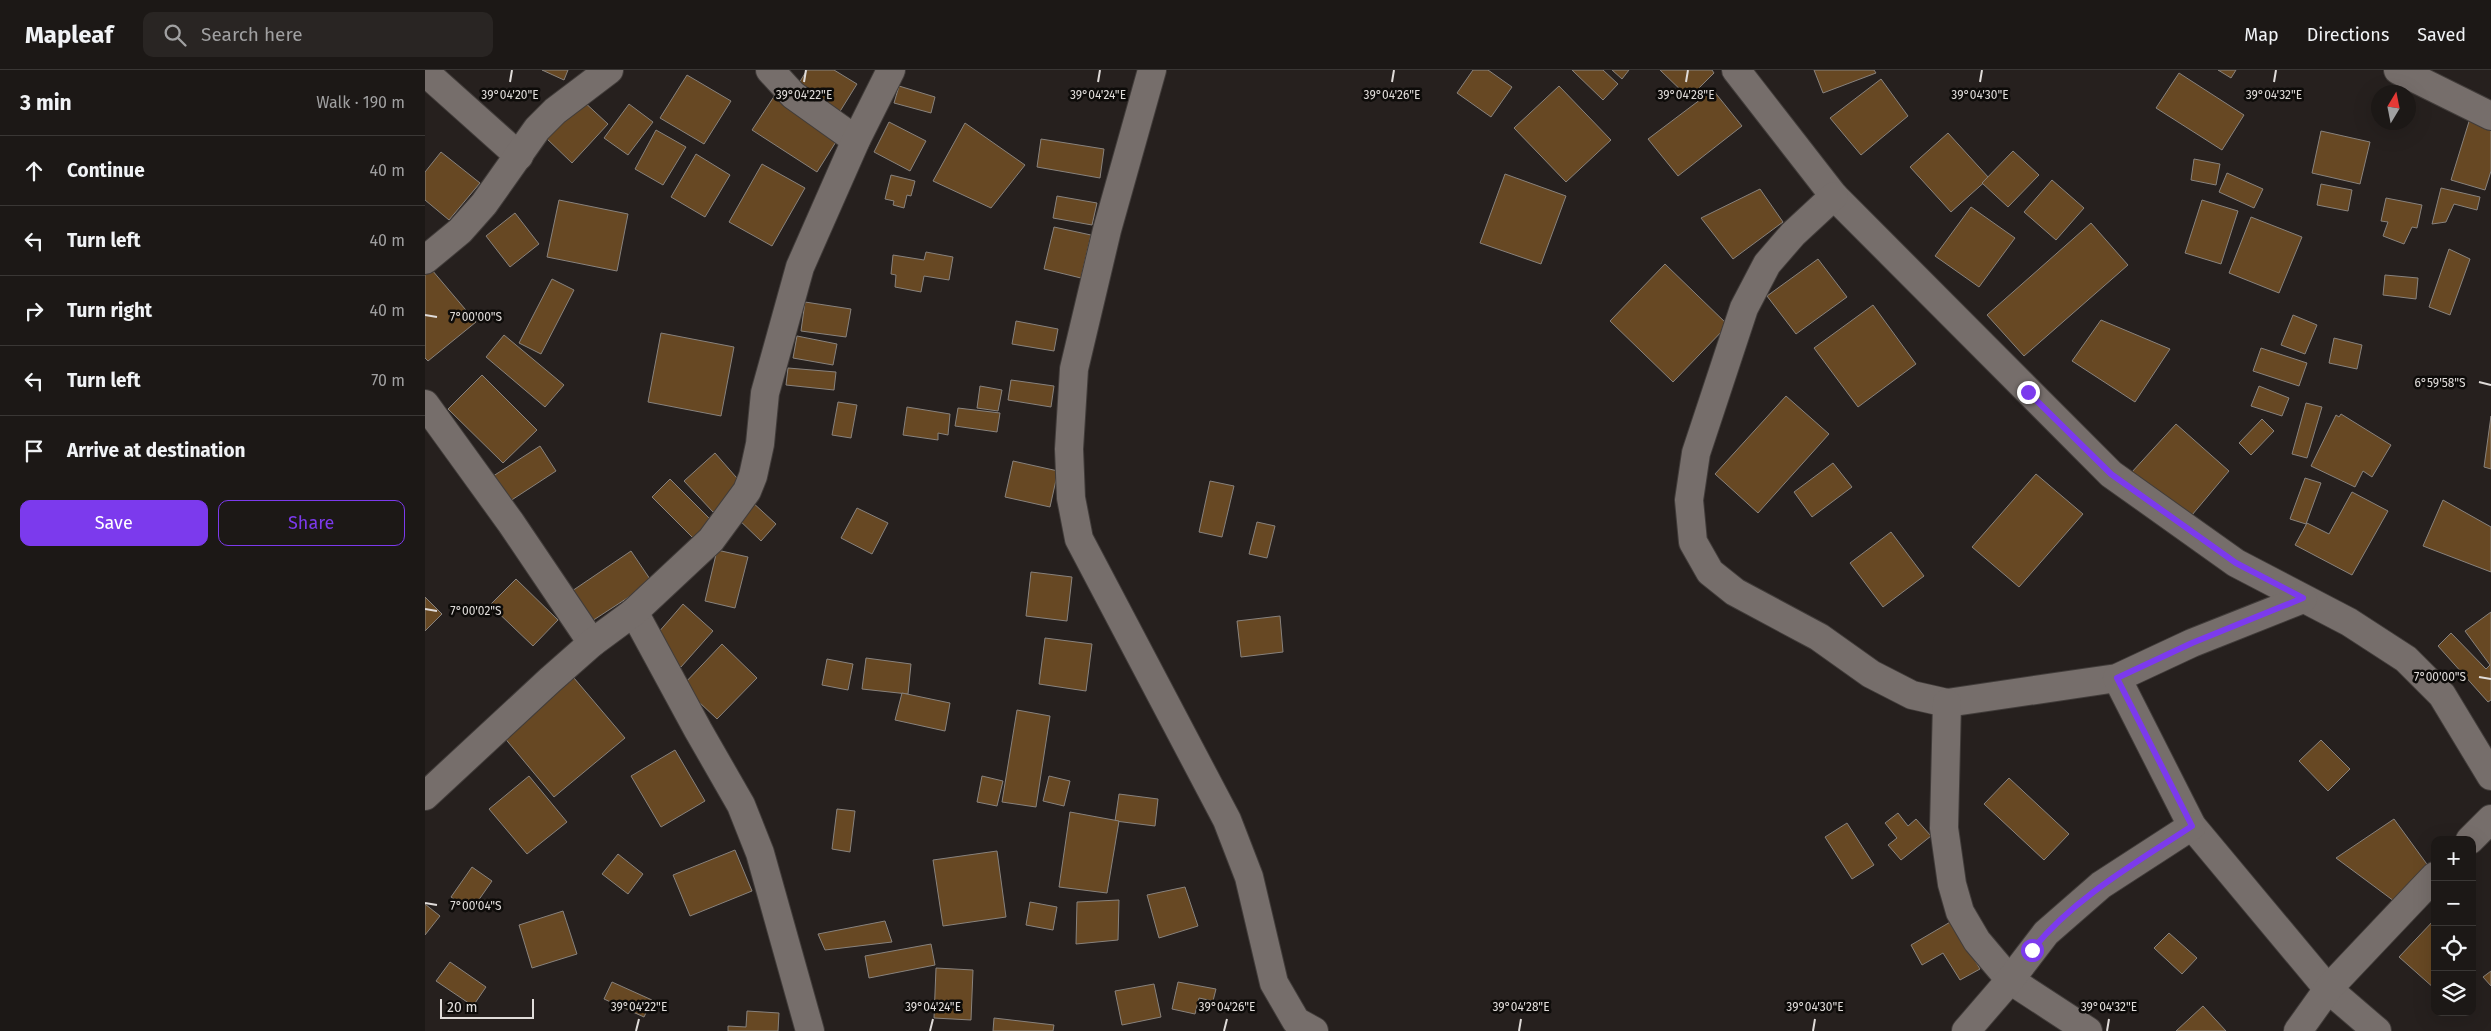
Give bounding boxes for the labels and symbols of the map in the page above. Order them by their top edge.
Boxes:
north arrow [2371,85,2416,130]
text: 39°04'20"E [481,88,539,102]
text: 39°04'22"E [776,88,832,102]
text: 39°04'24"E [1070,88,1126,102]
text: 39°04'26"E [1364,88,1420,102]
text: 39°04'28"E [1657,88,1715,102]
text: 39°04'30"E [1951,88,2009,102]
text: 39°04'32"E [2246,88,2302,102]
text: 7°00'00"S [450,310,503,324]
text: 6°59'58"S [2414,376,2466,390]
route end [2017,381,2040,404]
text: 7°00'02"S [450,604,502,618]
text: 7°00'00"S [2414,670,2467,684]
text: 7°00'04"S [450,899,502,913]
route start [2021,939,2044,962]
scale bar [440,996,534,1019]
text: 39°04'22"E [611,1000,667,1014]
text: 39°04'24"E [905,1000,961,1014]
text: 39°04'26"E [1199,1000,1255,1014]
text: 39°04'28"E [1492,1000,1550,1014]
text: 39°04'30"E [1786,1000,1844,1014]
text: 39°04'32"E [2081,1000,2137,1014]

